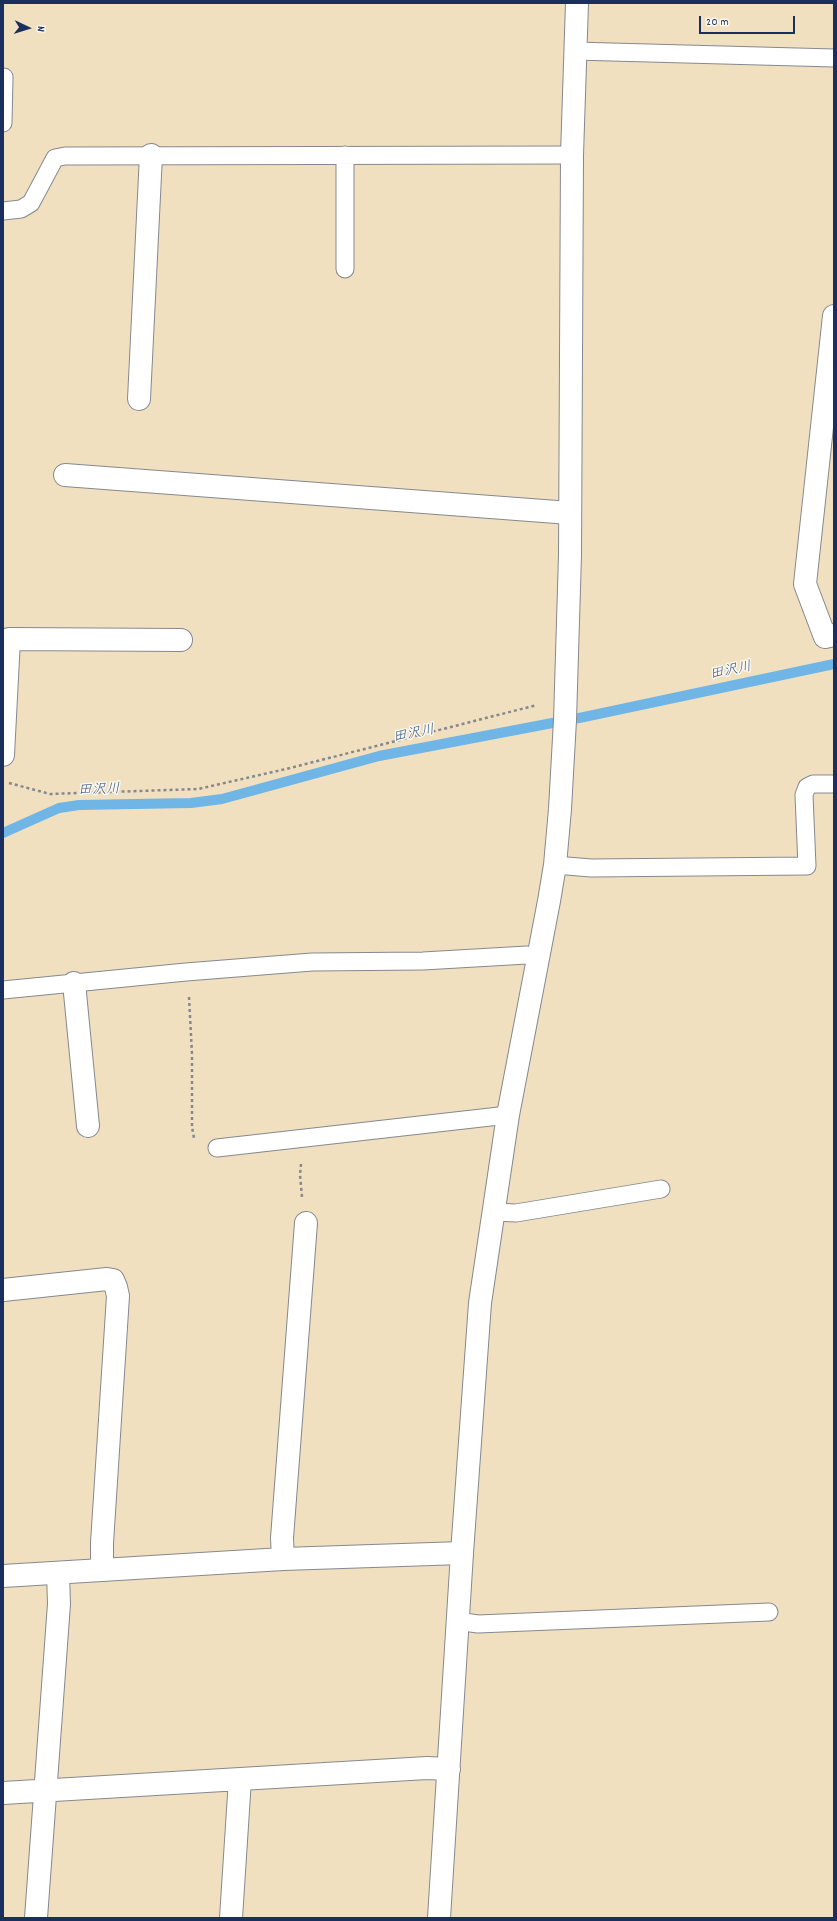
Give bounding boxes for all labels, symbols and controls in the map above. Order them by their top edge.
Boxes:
north arrow [8,8,48,48]
scale bar [701,8,797,34]
text: 20 m [706,14,729,31]
text: N [32,26,48,32]
water label: 田沢川 [709,659,753,685]
water label: 田沢川 [392,723,436,747]
water label: 田沢川 [78,782,120,800]

